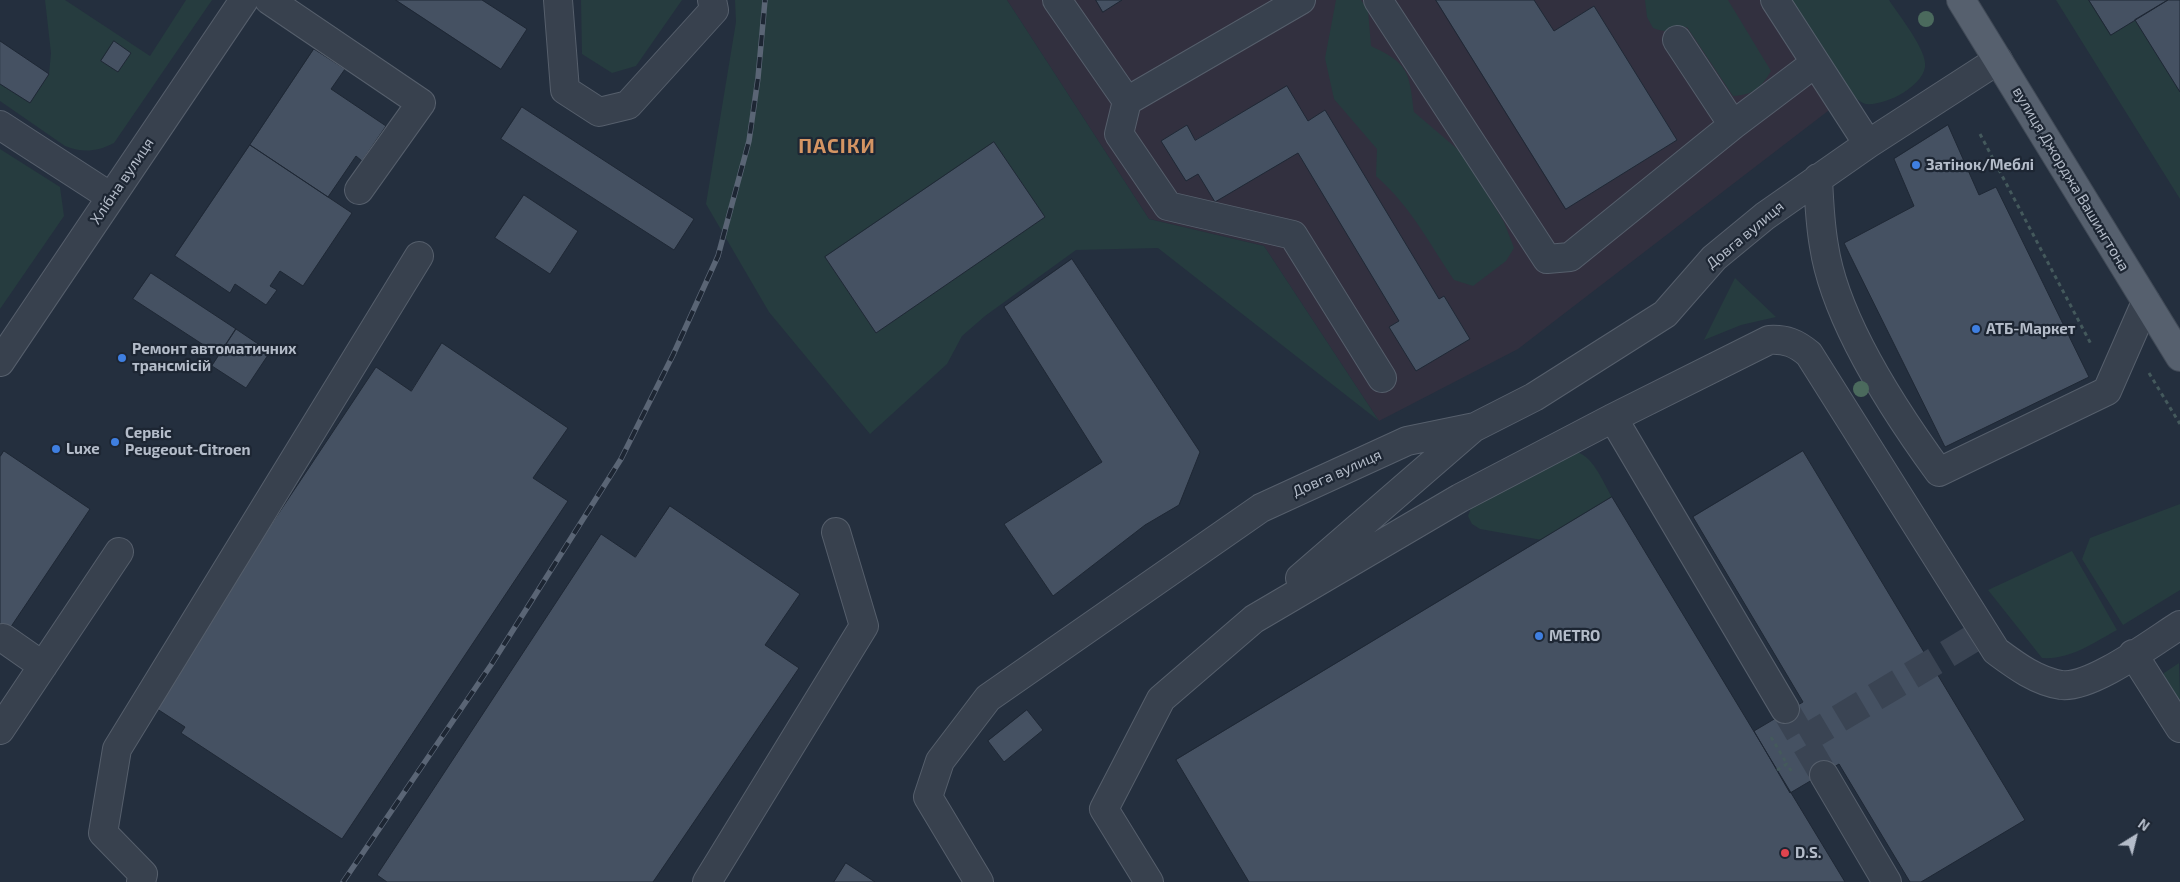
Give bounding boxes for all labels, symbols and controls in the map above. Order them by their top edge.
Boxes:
street label: вулиця Джорджа Вашингтона [2009,84,2133,274]
street label: Хлібна вулиця [86,134,158,228]
district label: ПАСІКИ [797,134,877,158]
place label: Затінок/Меблі [1926,156,2034,174]
marker: Затінок/Меблі [1910,159,1922,171]
street label: Довга вулиця [1703,197,1787,273]
place label: АТБ-Маркет [1986,320,2075,338]
marker: АТБ-Маркет [1970,323,1982,335]
place label: Ремонт автоматичних трансмісій [132,340,297,375]
marker: Ремонт автоматичних трансмісій [116,352,128,364]
place label: Сервіс Peugeout-Citroen [125,424,250,459]
marker: Сервіс Peugeout-Citroen [109,436,121,448]
place label: Luxe [66,440,100,458]
marker: Luxe [50,443,62,455]
street label: Довга вулиця [1290,445,1384,501]
place label: METRO [1549,627,1600,645]
marker: METRO [1533,630,1545,642]
north arrow [2110,812,2160,862]
text: N [2135,815,2153,834]
place label: D.S. [1795,844,1821,862]
marker: D.S. [1779,847,1791,859]

